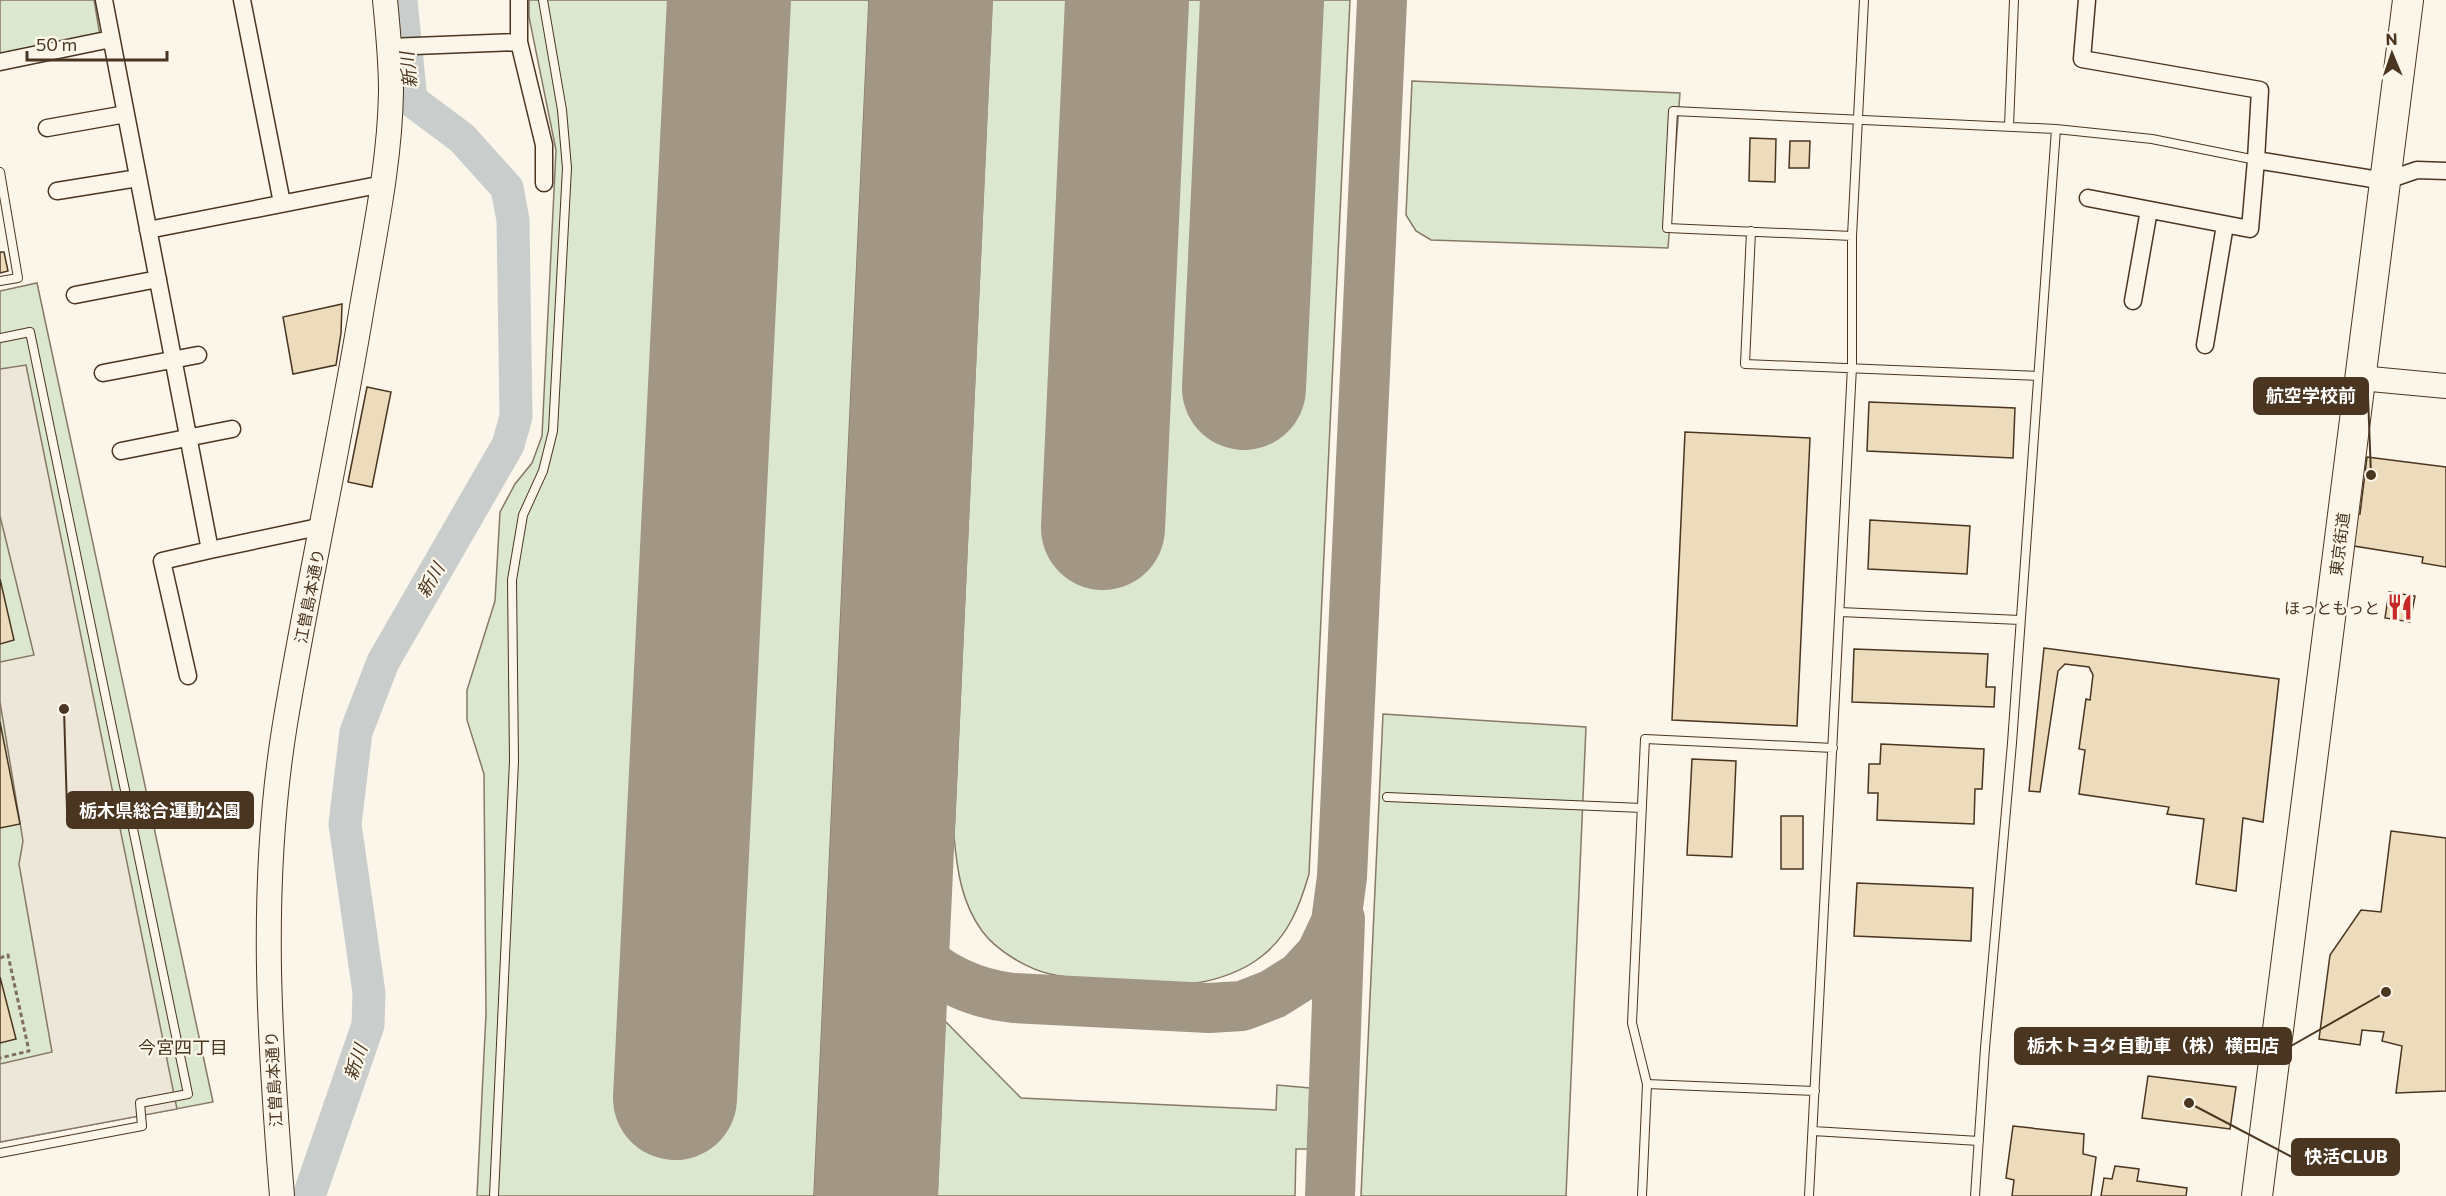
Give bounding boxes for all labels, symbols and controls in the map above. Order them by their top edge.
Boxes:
scale bar [27,24,166,62]
north arrow [2362,24,2422,84]
text: N [2385,29,2398,48]
text: 50 m [36,33,77,55]
water label: 新川 [395,49,421,89]
callout: 航空学校前 [2254,378,2368,414]
text: 航空学校前 [2266,384,2356,406]
street label: 東京街道 [2326,511,2352,577]
street label: 江曽島本通り [291,547,327,645]
water label: 新川 [411,557,450,601]
restaurant icon: ほっともっと [2385,592,2415,622]
place label: ほっともっと [2284,598,2380,617]
callout: 栃木県総合運動公園 [67,792,253,828]
text: 栃木県総合運動公園 [79,799,241,821]
callout: 栃木トヨタ自動車（株）横田店 [2015,1028,2291,1064]
street label: 江曽島本通り [261,1031,285,1127]
text: 栃木トヨタ自動車（株）横田店 [2027,1034,2279,1056]
district label: 今宮四丁目 [138,1036,228,1058]
water label: 新川 [339,1040,372,1083]
callout: 快活CLUB [2292,1139,2399,1175]
text: 快活CLUB [2304,1145,2388,1167]

